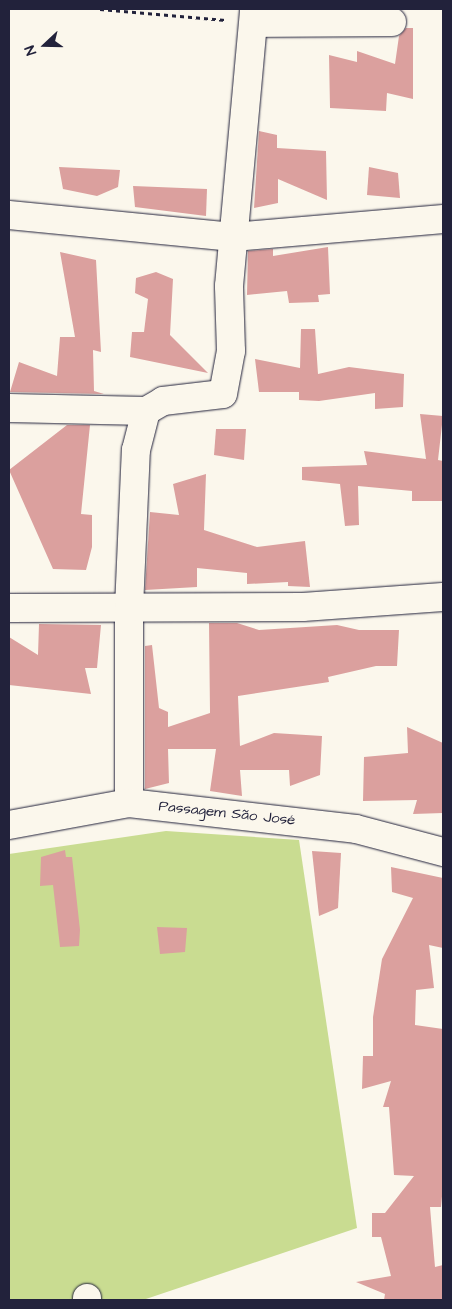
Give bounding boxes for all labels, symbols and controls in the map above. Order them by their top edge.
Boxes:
north arrow [20,20,70,70]
text: N [20,43,42,58]
street label: Passagem São José [158,797,296,829]

